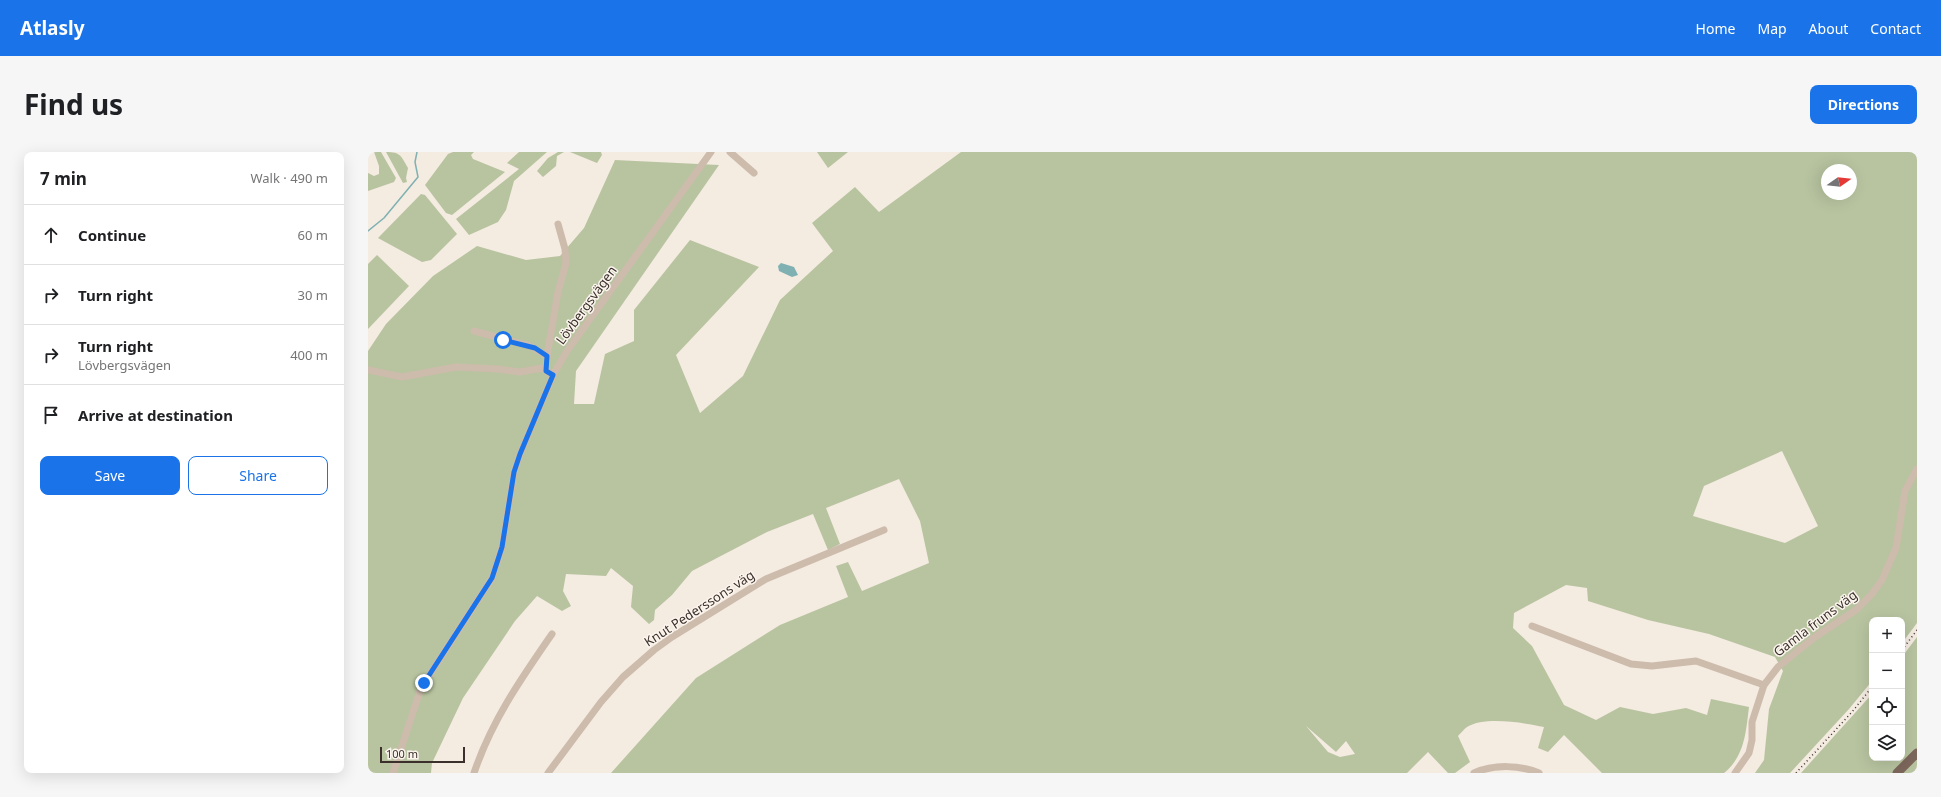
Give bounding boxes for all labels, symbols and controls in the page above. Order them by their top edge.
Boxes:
text: Atlasly [20,15,85,41]
text: Home [1696,19,1735,38]
text: Map [1757,19,1787,38]
text: About [1809,19,1848,38]
text: Contact [1870,19,1921,38]
text: Find us [24,85,123,123]
button: Directions [1810,85,1917,124]
north arrow [1821,164,1857,200]
text: 7 min [40,167,87,190]
text: Walk · 490 m [250,169,328,187]
icon: ahead [40,224,62,246]
text: Continue [78,225,146,245]
text: 60 m [298,226,328,244]
street label: Lövbergsvägen [551,262,621,348]
icon: right [40,284,62,306]
text: Turn right [78,285,153,305]
text: 30 m [298,286,328,304]
route start [494,331,512,349]
text: Turn right [78,336,153,356]
icon: right [40,344,62,366]
text: 400 m [290,346,328,364]
text: Lövbergsvägen [78,356,171,374]
icon: arrive [40,404,62,426]
text: Arrive at destination [78,405,233,425]
button: Save [40,456,180,495]
button: Share [188,456,328,495]
street label: Knut Pederssons väg [640,566,758,650]
street label: Gamla fruns väg [1770,586,1860,660]
map controls [1869,617,1905,761]
button: + [1869,617,1905,653]
button: − [1869,653,1905,689]
route end [415,674,433,692]
button: locate [1869,689,1905,725]
button: layers [1869,725,1905,761]
scale bar [380,745,465,764]
text: 100 m [386,746,418,761]

